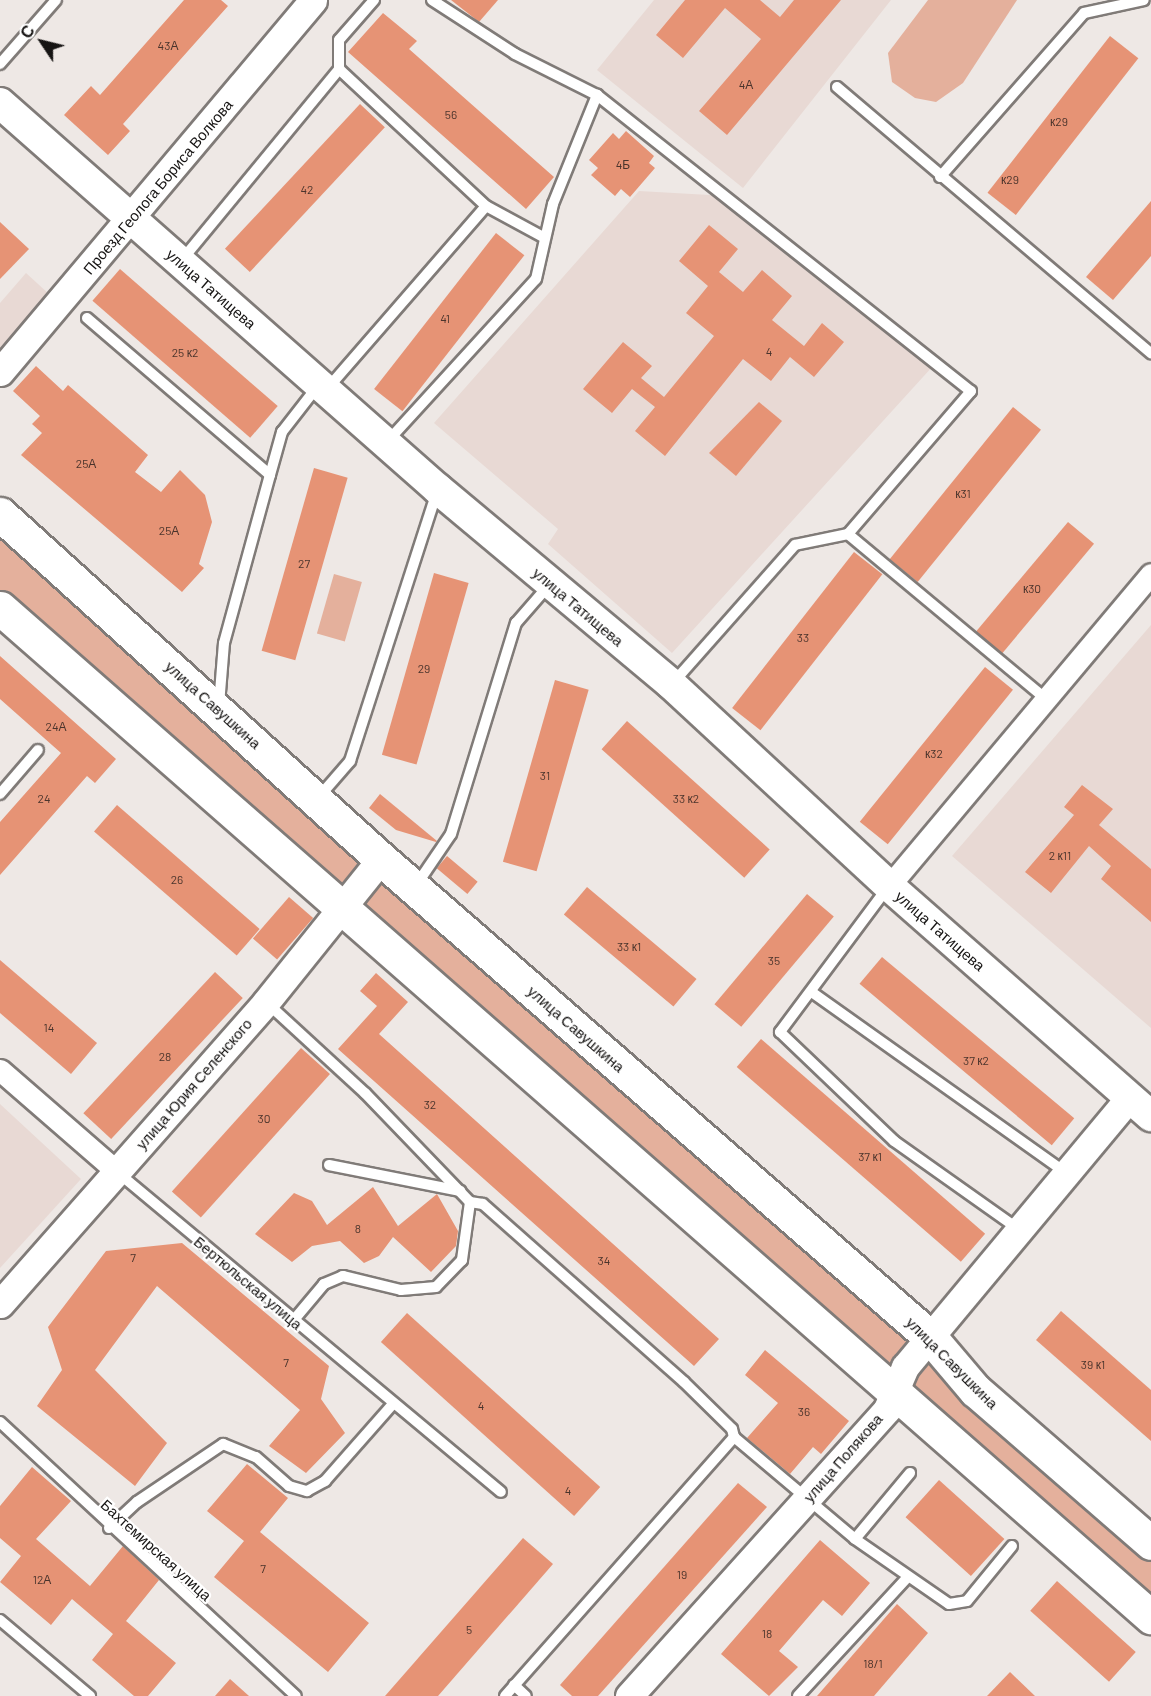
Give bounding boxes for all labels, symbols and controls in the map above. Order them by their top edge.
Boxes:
north arrow [12,12,72,72]
text: С [16,21,38,42]
house number: 43А [158,39,178,53]
house number: 4А [739,78,753,92]
street label: Проезд Геолога Бориса Волкова [80,96,236,278]
house number: 56 [445,108,457,122]
house number: к29 [1050,115,1068,129]
house number: 4Б [616,158,630,172]
house number: к29 [1001,173,1019,187]
house number: 42 [300,183,314,197]
street label: улица Татищева [163,245,259,333]
house number: 41 [440,312,450,326]
house number: 4 [766,345,772,359]
house number: 25 к2 [172,346,198,360]
house number: 25А [76,457,96,471]
house number: к31 [955,487,971,501]
house number: 25А [159,524,179,538]
house number: 27 [298,557,310,571]
street label: улица Татищева [529,564,627,650]
house number: к30 [1023,582,1041,596]
house number: 33 [797,631,809,645]
street label: улица Савушкина [162,657,264,753]
house number: 29 [418,662,430,676]
house number: 24А [45,720,67,734]
house number: к32 [925,747,943,761]
house number: 31 [540,769,550,783]
house number: 24 [37,792,51,806]
house number: 33 к2 [673,792,699,806]
house number: 2 к11 [1049,849,1071,863]
house number: 26 [171,873,183,887]
street label: улица Татищева [892,887,988,975]
house number: 33 к1 [617,940,641,954]
house number: 35 [768,954,780,968]
street label: улица Савушкина [524,982,628,1076]
street label: улица Юрия Селенского [132,1015,256,1153]
house number: 14 [44,1021,54,1035]
house number: 28 [159,1050,171,1064]
house number: 37 к2 [963,1054,989,1068]
house number: 32 [424,1098,436,1112]
house number: 30 [258,1112,270,1126]
house number: 37 к1 [858,1150,882,1164]
house number: 8 [355,1222,361,1236]
street label: Бертюльская улица [190,1233,306,1333]
house number: 7 [130,1251,136,1265]
house number: 34 [598,1254,610,1268]
street label: улица Савушкина [902,1313,1002,1413]
house number: 7 [283,1356,289,1370]
house number: 39 к1 [1081,1358,1105,1372]
house number: 4 [478,1399,484,1413]
house number: 36 [798,1405,810,1419]
street label: улица Полякова [800,1410,886,1506]
house number: 4 [565,1484,571,1498]
street label: Бахтемирская улица [97,1496,215,1604]
house number: 7 [260,1562,266,1576]
house number: 19 [677,1568,687,1582]
house number: 12А [33,1573,51,1587]
house number: 5 [466,1623,472,1637]
house number: 18 [762,1627,772,1641]
house number: 18/1 [863,1657,883,1671]

